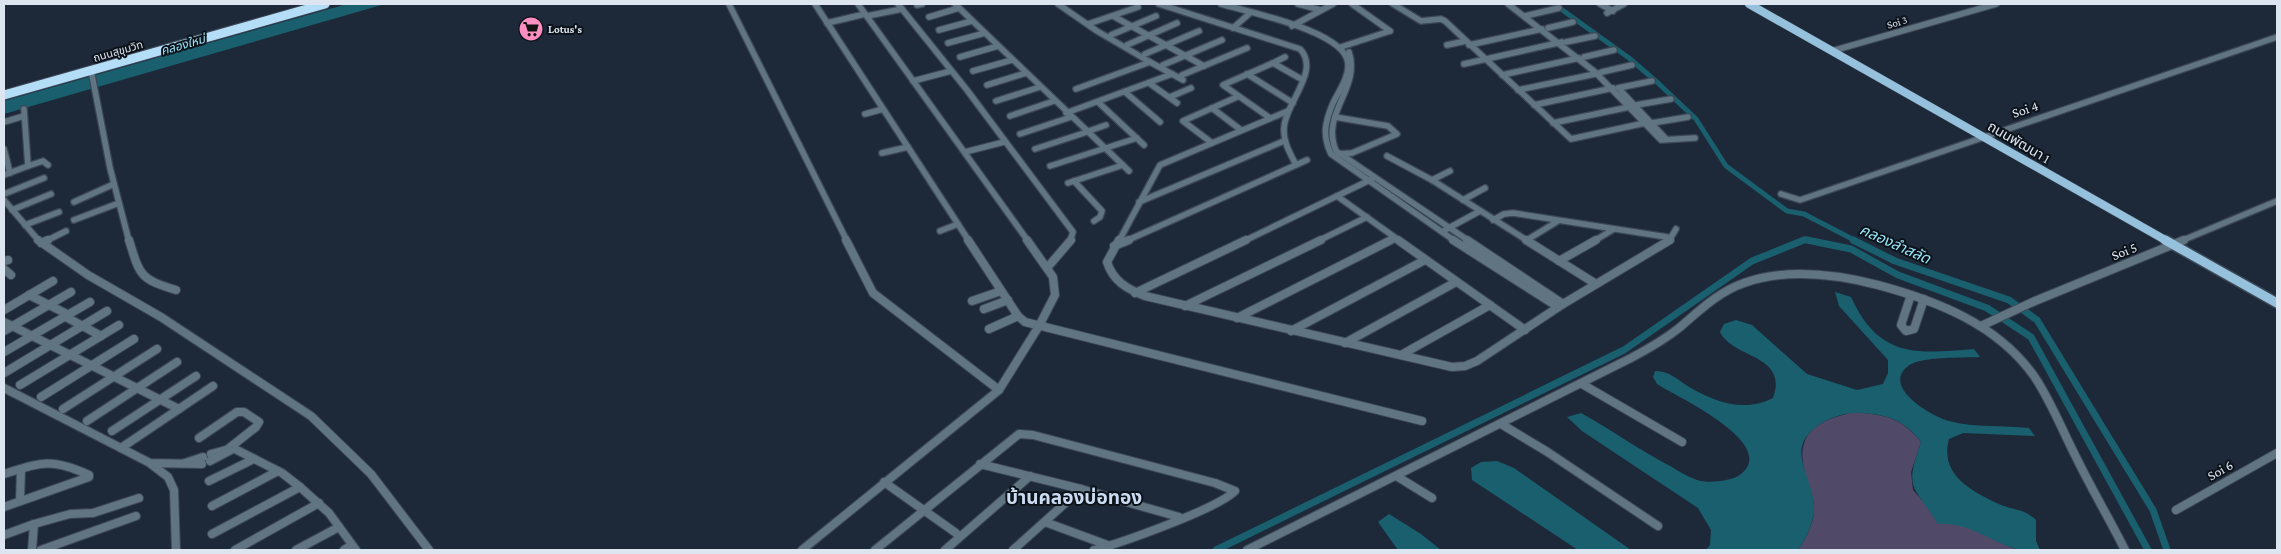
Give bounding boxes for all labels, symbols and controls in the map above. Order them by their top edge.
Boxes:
street label: Soi 3 [1885,13,1909,31]
supermarket icon: Lotus's [518,16,544,42]
place label: Lotus's [548,23,582,35]
water label: คลองใหม่ [159,31,209,58]
street label: ถนนสุขุมวิท [92,38,145,65]
street label: Soi 4 [2010,97,2040,121]
street label: ถนนพัฒนา 1 [1985,118,2053,166]
water label: คลองลำสลัด [1857,221,1933,267]
street label: Soi 5 [2109,239,2139,263]
street label: Soi 6 [2204,456,2236,484]
district label: บ้านคลองบ่อทอง [1006,487,1142,508]

